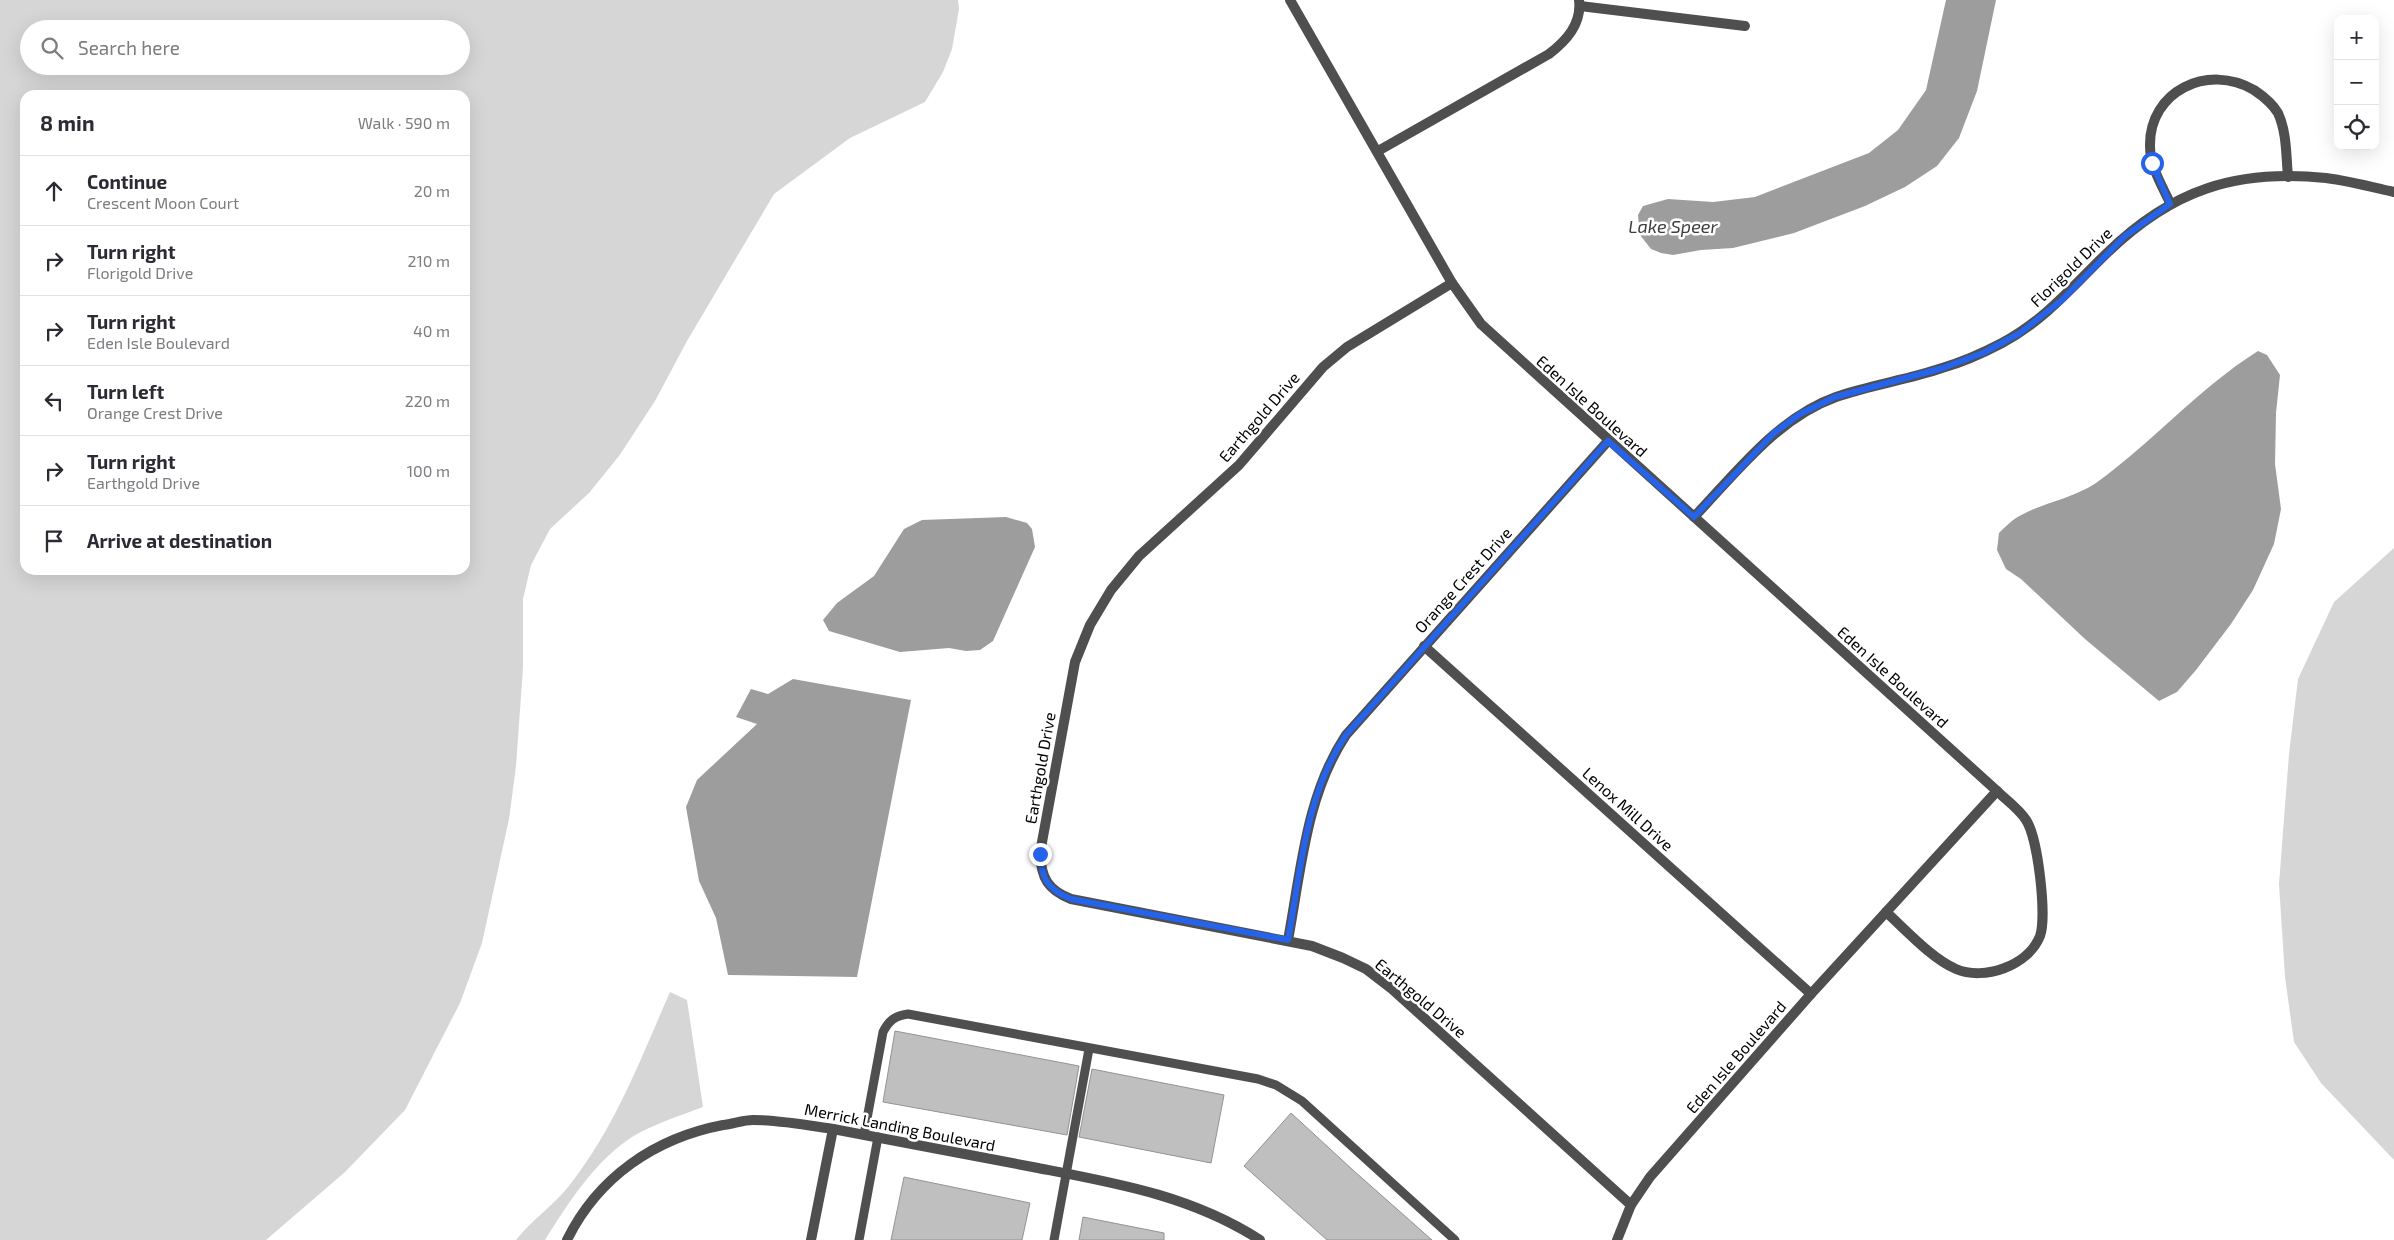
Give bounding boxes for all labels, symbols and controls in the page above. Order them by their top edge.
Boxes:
map controls [2334,15,2379,150]
button: + [2334,15,2379,60]
search box [20,20,470,75]
icon: search [38,34,66,62]
text: Search here [78,36,180,59]
button: − [2334,60,2379,105]
button: locate [2334,105,2379,150]
text: 8 min [40,110,95,135]
text: Walk · 590 m [358,113,450,132]
route start [2141,152,2164,175]
text: Continue [87,170,167,193]
icon: ahead [40,177,68,205]
text: 20 m [414,181,450,200]
text: Crescent Moon Court [87,193,239,212]
water label: Lake Speer [1628,215,1718,237]
street label: Florigold Drive [2026,223,2115,310]
text: Turn right [87,240,175,263]
icon: right [40,247,68,275]
text: 210 m [407,251,450,270]
text: Florigold Drive [87,263,193,282]
text: Turn right [87,310,175,333]
icon: right [40,317,68,345]
text: 40 m [413,321,450,340]
text: Eden Isle Boulevard [87,333,230,352]
street label: Eden Isle Boulevard [1533,351,1652,460]
street label: Earthgold Drive [1214,368,1303,466]
text: Turn left [87,380,164,403]
icon: left [40,387,68,415]
text: 220 m [405,391,450,410]
text: Orange Crest Drive [87,403,223,422]
text: Turn right [87,450,175,473]
icon: right [40,457,68,485]
text: 100 m [407,461,450,480]
text: Earthgold Drive [87,473,200,492]
street label: Orange Crest Drive [1410,523,1515,637]
icon: arrive [40,527,68,555]
text: Arrive at destination [87,529,272,552]
street label: Eden Isle Boulevard [1834,622,1953,731]
street label: Earthgold Drive [1020,711,1059,825]
street label: Lenox Mill Drive [1579,763,1678,854]
route end [1029,843,1052,866]
street label: Earthgold Drive [1372,954,1471,1041]
street label: Eden Isle Boulevard [1682,997,1790,1117]
street label: Merrick Landing Boulevard [803,1099,997,1154]

